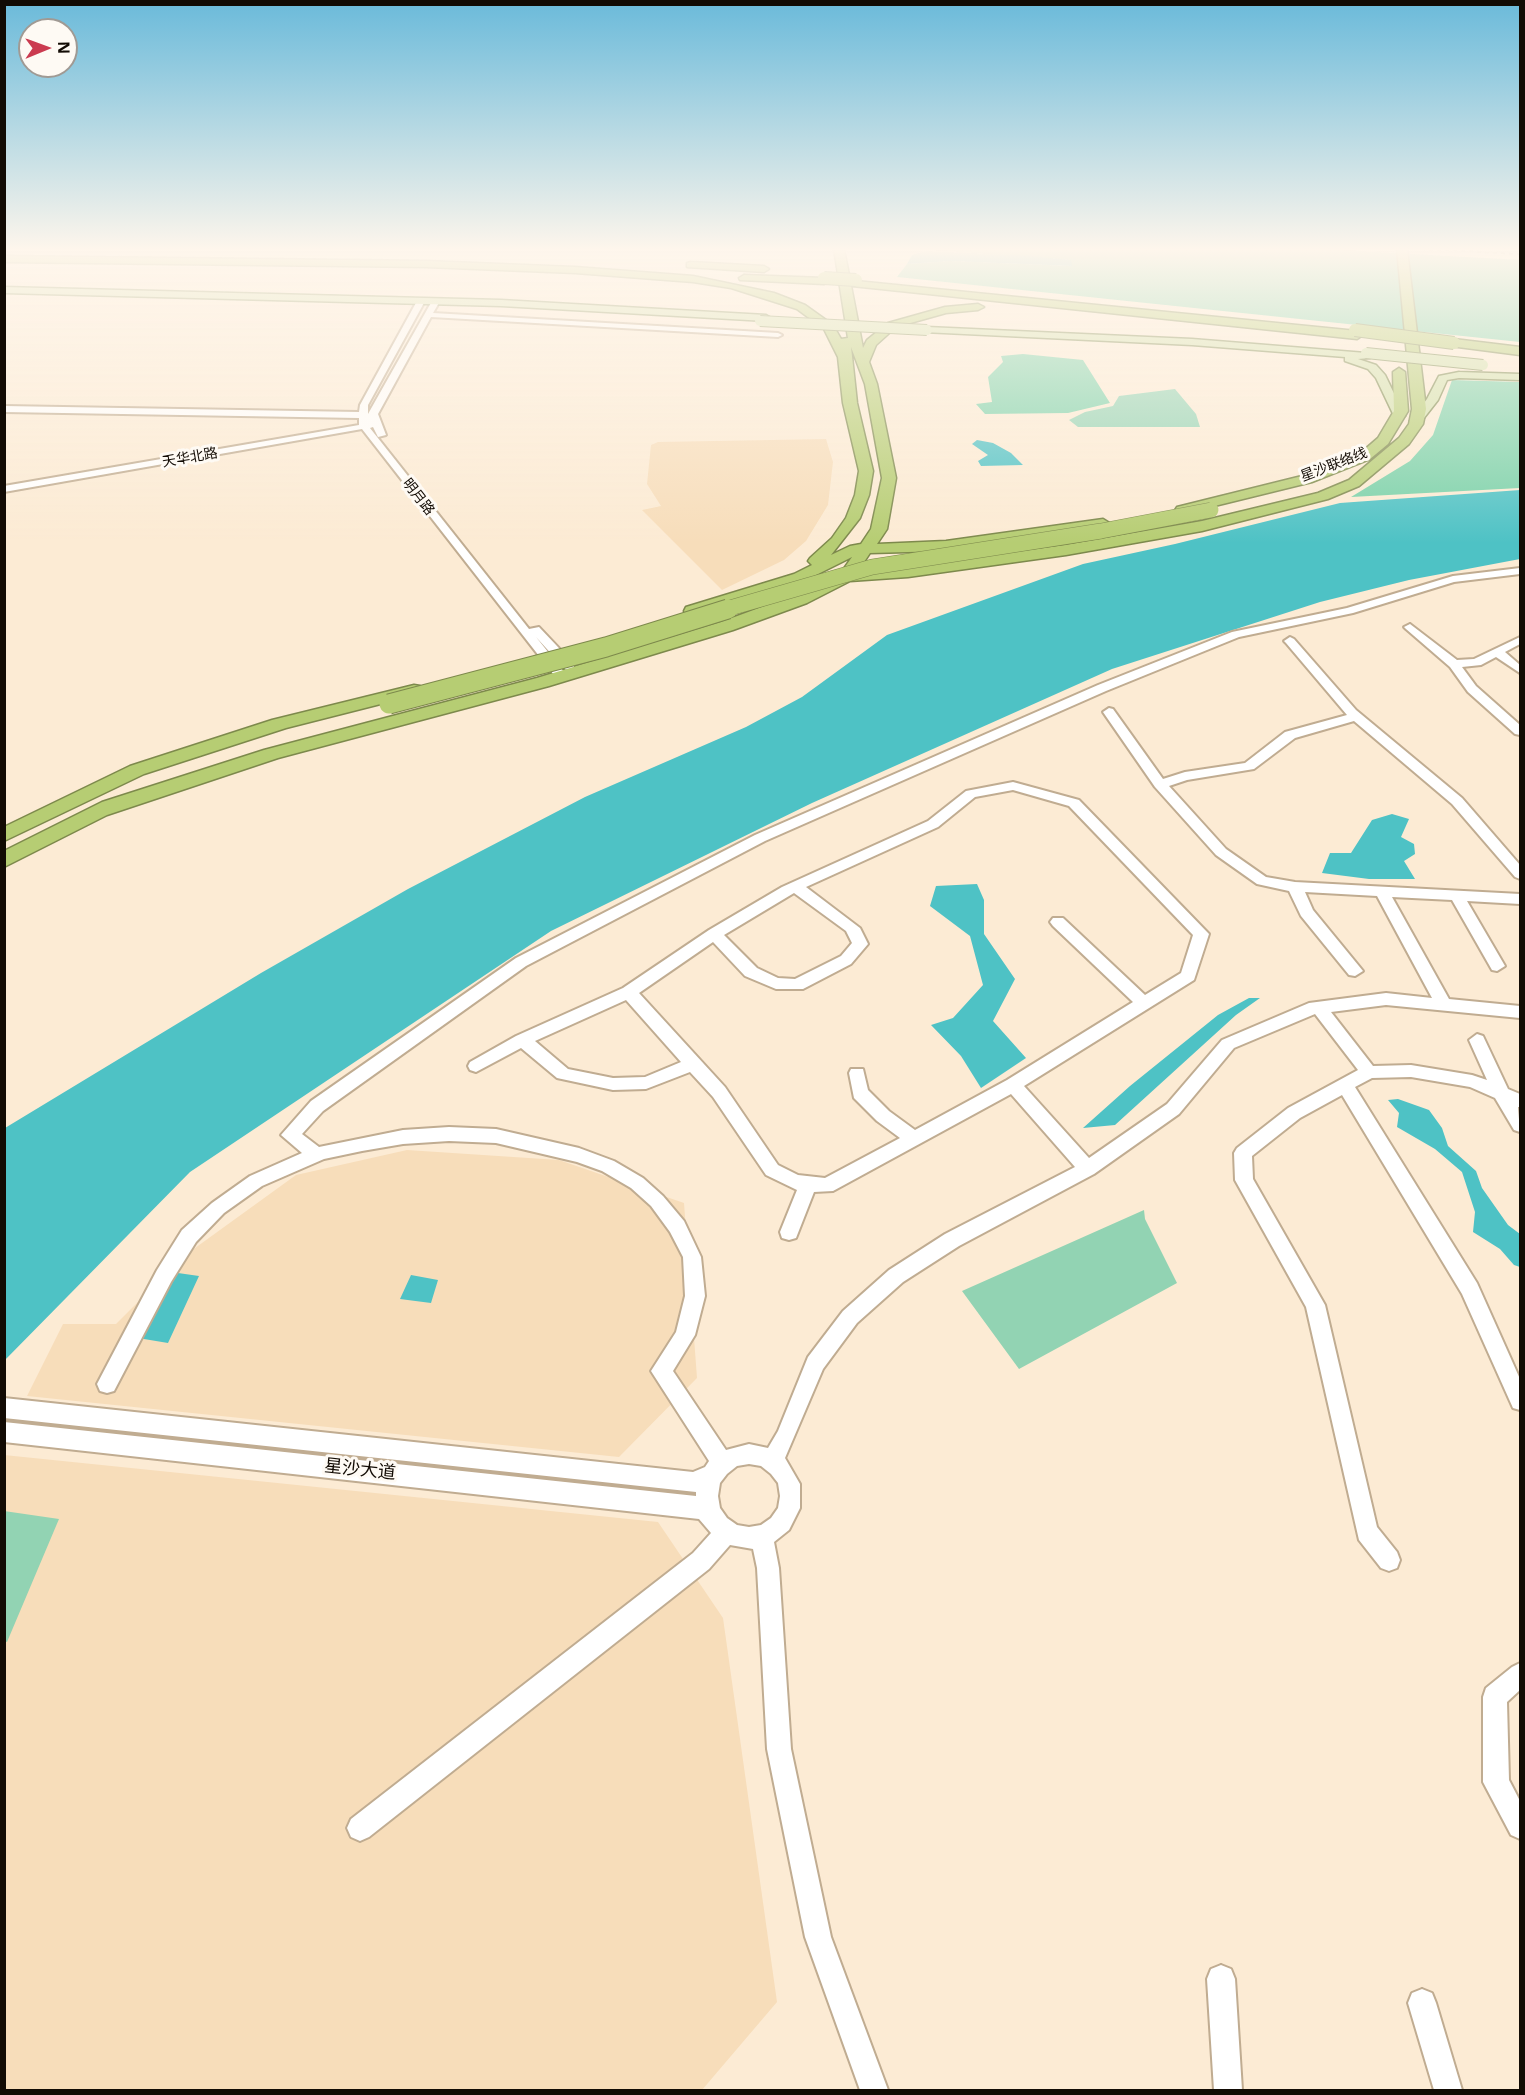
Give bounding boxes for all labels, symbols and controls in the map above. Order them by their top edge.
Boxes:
north arrow [18,18,78,78]
text: N [53,41,75,54]
street label: 天华北路 [161,445,219,471]
street label: 星沙联络线 [1298,445,1370,485]
street label: 明月路 [398,475,438,519]
street label: 星沙大道 [323,1455,397,1485]

